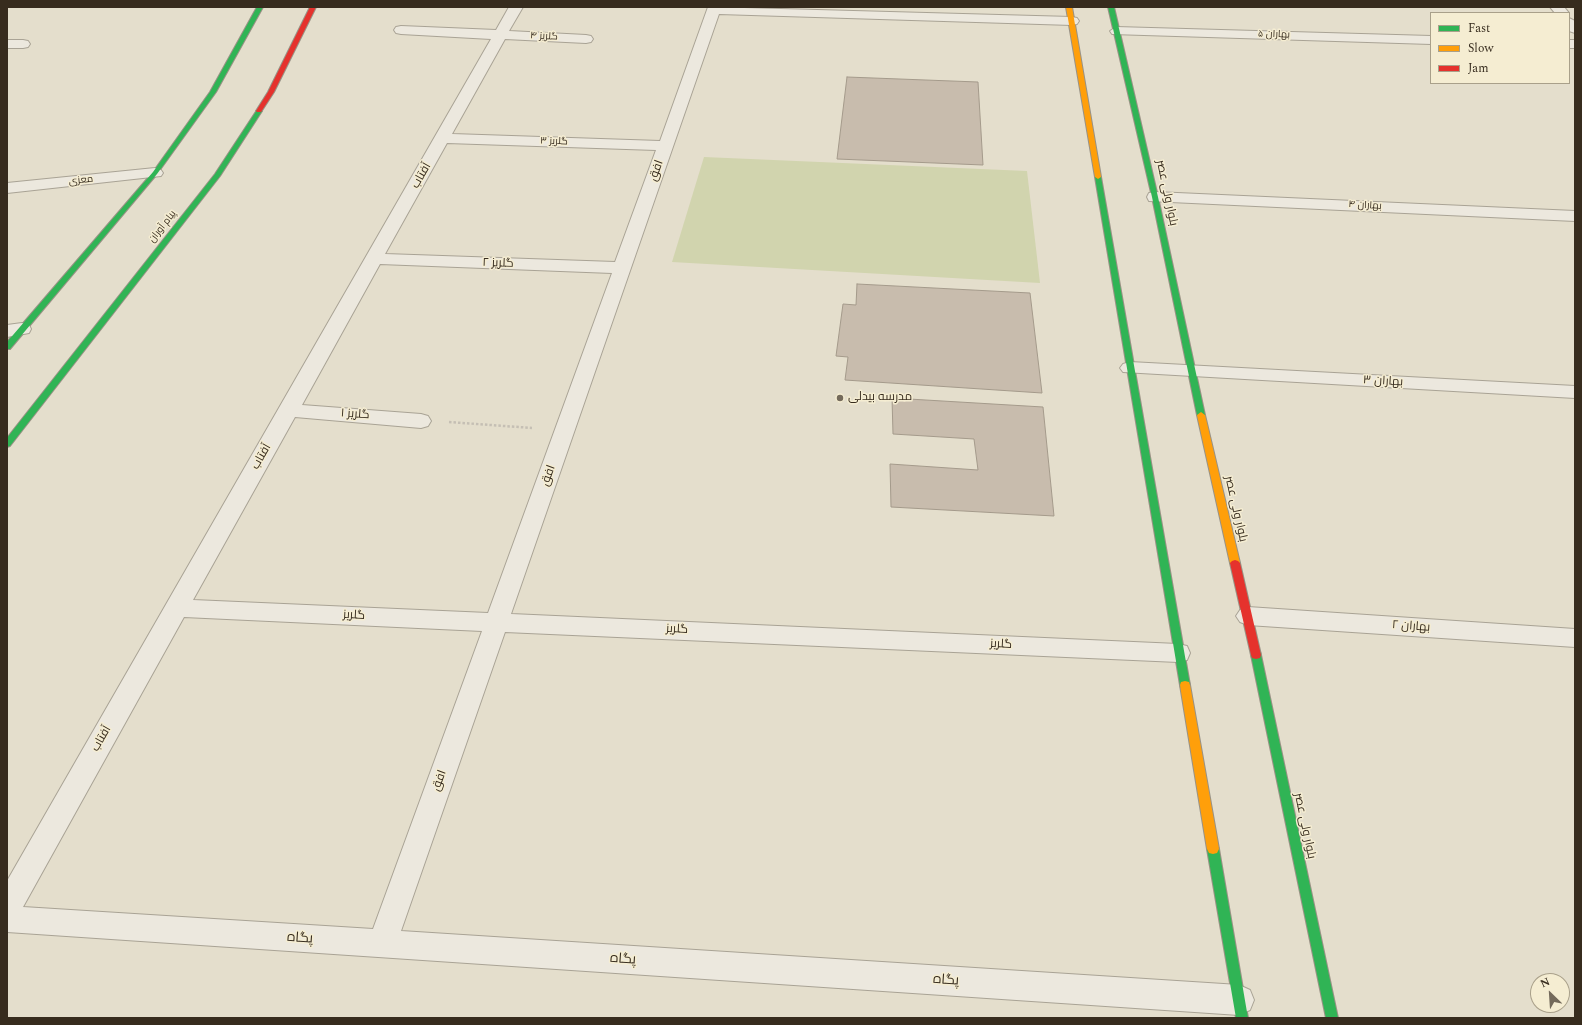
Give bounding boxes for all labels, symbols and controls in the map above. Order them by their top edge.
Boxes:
legend [1430,12,1570,84]
text: Fast [1468,19,1490,38]
street label: بهاران ۵ [1258,28,1290,42]
street label: گلریز ۴ [530,30,558,44]
text: Slow [1468,39,1493,58]
text: Jam [1468,59,1489,78]
street label: گلریز ۳ [540,136,568,148]
street label: افق [647,159,667,183]
street label: بلوار ولی عصر [1152,159,1180,227]
street label: آفتاب [409,161,435,191]
street label: معزی [68,174,94,188]
street label: بهاران ۴ [1348,199,1382,213]
street label: پیام آوران [147,209,179,245]
street label: گلریز ۲ [482,256,514,272]
street label: بهاران ۳ [1363,374,1403,390]
place label: مدرسه بیدلی [848,391,912,405]
marker: مدرسه بیدلی [835,393,845,403]
street label: گلریز ۱ [340,407,370,423]
street label: آفتاب [249,442,275,472]
street label: افق [539,464,559,488]
street label: بلوار ولی عصر [1220,475,1250,543]
street label: گلریز [343,608,365,624]
street label: بهاران ۲ [1391,618,1431,636]
street label: گلریز [666,622,688,638]
street label: گلریز [990,637,1012,653]
street label: آفتاب [89,724,115,754]
street label: افق [430,769,450,793]
street label: بلوار ولی عصر [1290,792,1318,860]
street label: پگاه [286,930,314,948]
street label: پگاه [609,951,637,969]
street label: پگاه [932,972,960,990]
north arrow [1530,973,1570,1013]
text: N [1537,973,1553,992]

